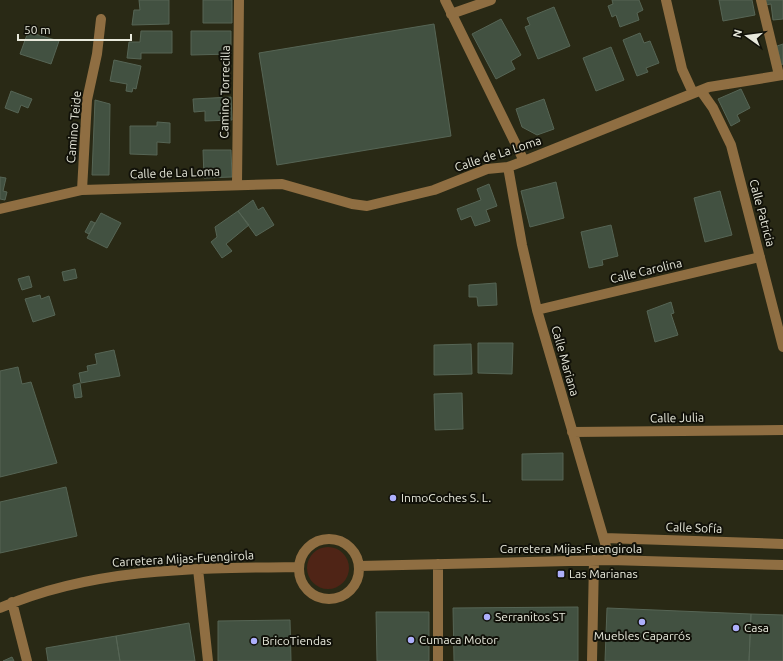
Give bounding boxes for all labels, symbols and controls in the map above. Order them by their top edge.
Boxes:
scale bar [18,16,131,42]
north arrow [727,16,767,56]
text: 50 m [24,23,51,36]
text: N [730,28,744,39]
street label: Camino Torrecilla [217,45,232,139]
street label: Camino Teide [64,90,83,164]
street label: Calle de La Loma [453,133,543,174]
street label: Calle de La Loma [130,164,220,181]
street label: Calle Patricia [747,178,778,248]
street label: Calle Carolina [609,256,683,285]
street label: Calle Mariana [549,324,582,397]
street label: Calle Julia [650,411,704,424]
place label: InmoCoches S. L. [401,491,491,504]
marker: InmoCoches S. L. [388,493,398,503]
street label: Calle Sofía [666,520,723,535]
street label: Carretera Mijas-Fuengirola [500,542,642,555]
street label: Carretera Mijas-Fuengirola [112,548,254,569]
place label: Las Marianas [569,567,638,580]
marker: Las Marianas [556,569,566,579]
place label: Serranitos ST [495,610,566,623]
marker: Serranitos ST [482,612,492,622]
marker: Muebles Caparrós [637,617,647,627]
place label: Casa [744,621,769,634]
marker: Casa [731,623,741,633]
place label: Muebles Caparrós [594,629,690,642]
place label: Cumaca Motor [419,633,498,646]
place label: BricoTiendas [262,634,331,647]
marker: Cumaca Motor [406,635,416,645]
marker: BricoTiendas [249,636,259,646]

